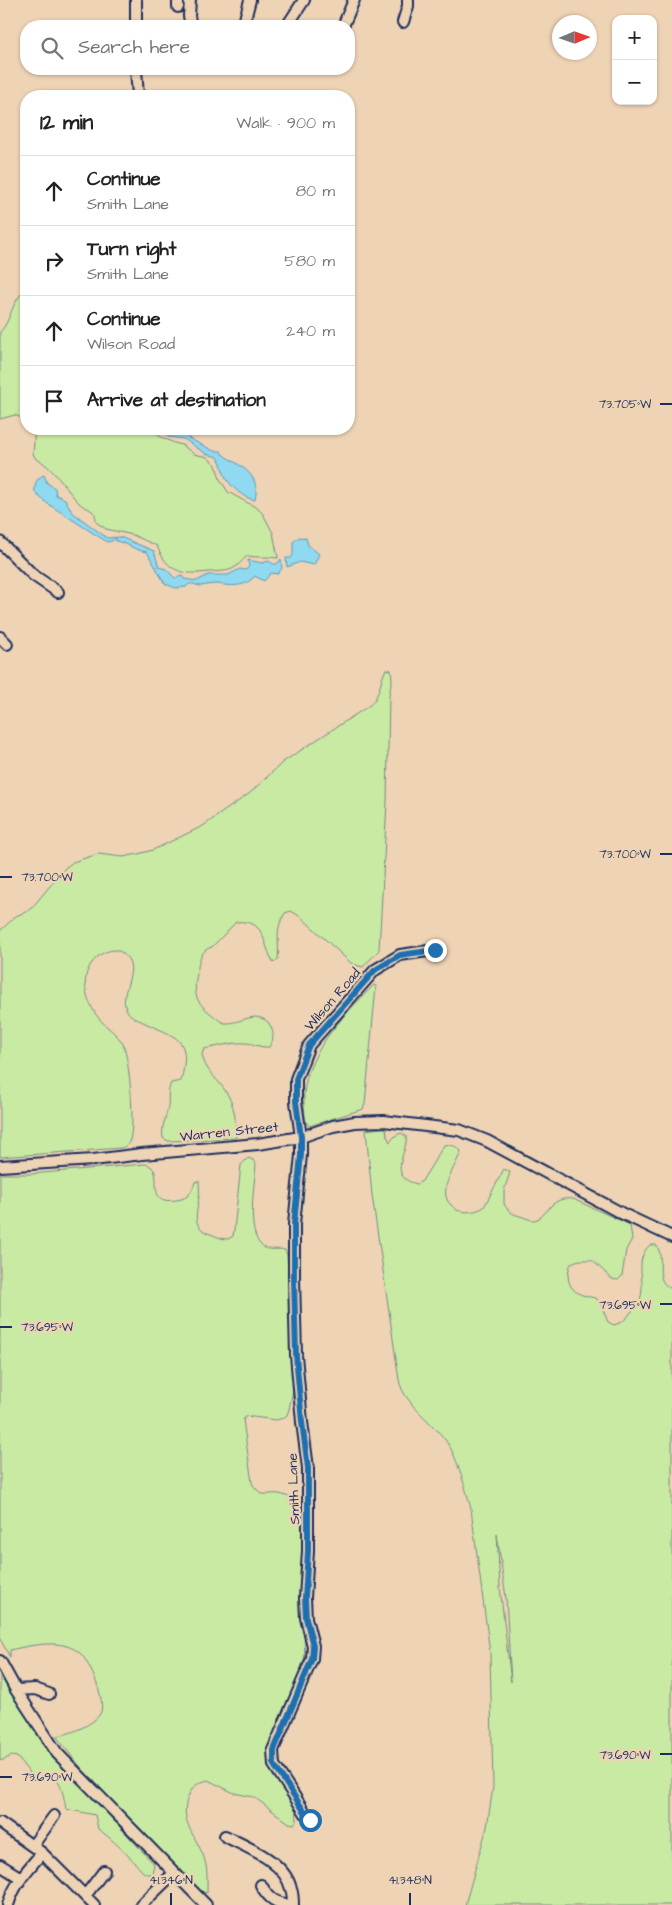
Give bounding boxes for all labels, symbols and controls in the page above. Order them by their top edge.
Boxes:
north arrow [552,15,597,60]
map controls [612,15,657,105]
button: + [612,15,657,60]
search box [20,20,355,75]
icon: search [38,34,66,62]
text: Search here [78,34,190,61]
button: − [612,60,657,105]
text: 12 min [40,108,93,137]
text: Walk · 900 m [236,112,335,134]
text: Continue [87,166,161,193]
icon: ahead [40,177,68,205]
text: 80 m [296,180,335,202]
text: Smith Lane [87,193,169,215]
text: Turn right [87,236,176,263]
icon: right [40,247,68,275]
text: 580 m [284,250,335,272]
text: Smith Lane [87,263,169,285]
text: Continue [87,306,161,333]
icon: ahead [40,317,68,345]
text: 240 m [286,320,335,342]
text: Wilson Road [87,333,175,355]
icon: arrive [40,387,68,415]
text: Arrive at destination [87,387,266,414]
text: 73.705°W [599,396,652,413]
text: 73.700°W [599,846,652,863]
text: 73.700°W [21,869,74,886]
route end [424,939,447,962]
street label: Wilson Road [300,964,366,1035]
street label: Warren Street [179,1117,280,1147]
text: 73.695°W [599,1297,652,1314]
text: 73.695°W [21,1319,74,1336]
street label: Smith Lane [283,1452,305,1525]
text: 73.690°W [599,1747,651,1764]
text: 73.690°W [21,1769,73,1786]
route start [299,1809,322,1832]
text: 41.346°N [149,1872,193,1889]
text: 41.348°N [388,1872,432,1889]

